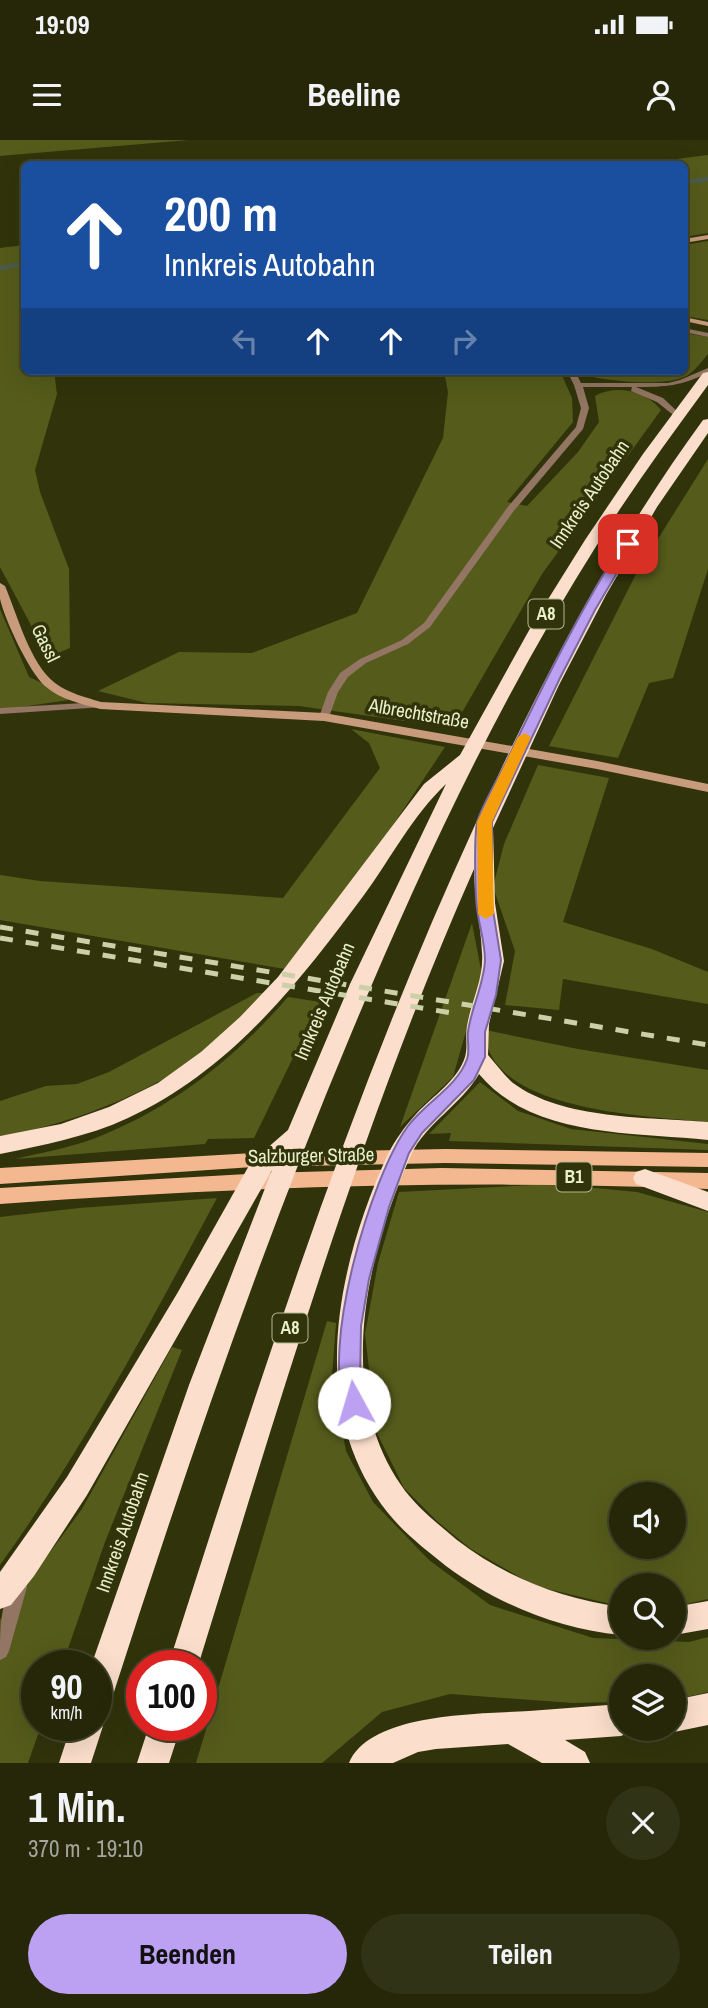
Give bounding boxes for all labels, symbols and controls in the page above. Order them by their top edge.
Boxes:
text: 19:09 [35,7,90,42]
text: Beeline [307,73,401,116]
icon: menu [28,76,66,114]
icon: person [642,76,680,114]
text: 200 m [164,180,278,246]
icon: ahead [49,189,140,280]
text: Innkreis Autobahn [164,243,376,286]
icon: left [226,322,264,360]
icon: ahead [299,322,337,360]
icon: ahead [372,322,410,360]
icon: right [445,322,483,360]
street label: Innkreis Autobahn [543,435,635,553]
pin [598,514,658,574]
icon: arrive [609,525,647,563]
road number: A8 [528,600,564,628]
street label: Gassl [26,619,66,667]
street label: Albrechtstraße [366,691,471,735]
street label: Innkreis Autobahn [287,938,361,1064]
street label: Salzburger Straße [248,1141,374,1169]
road number: B1 [556,1162,592,1192]
road number: A8 [272,1314,308,1343]
position arrow [317,1366,391,1440]
street label: Innkreis Autobahn [89,1468,155,1596]
map controls [609,1482,686,1741]
button: sound [609,1482,686,1559]
button: search [609,1573,686,1650]
speed limit sign: 100 [126,1650,217,1741]
text: 90 [51,1663,82,1710]
button: layers [609,1664,686,1741]
text: km/h [51,1700,83,1725]
text: 1 Min. [28,1779,126,1835]
button: close [606,1786,680,1860]
text: 370 m · 19:10 [28,1833,143,1864]
button: Beenden [28,1914,347,1994]
button: Teilen [361,1914,680,1994]

